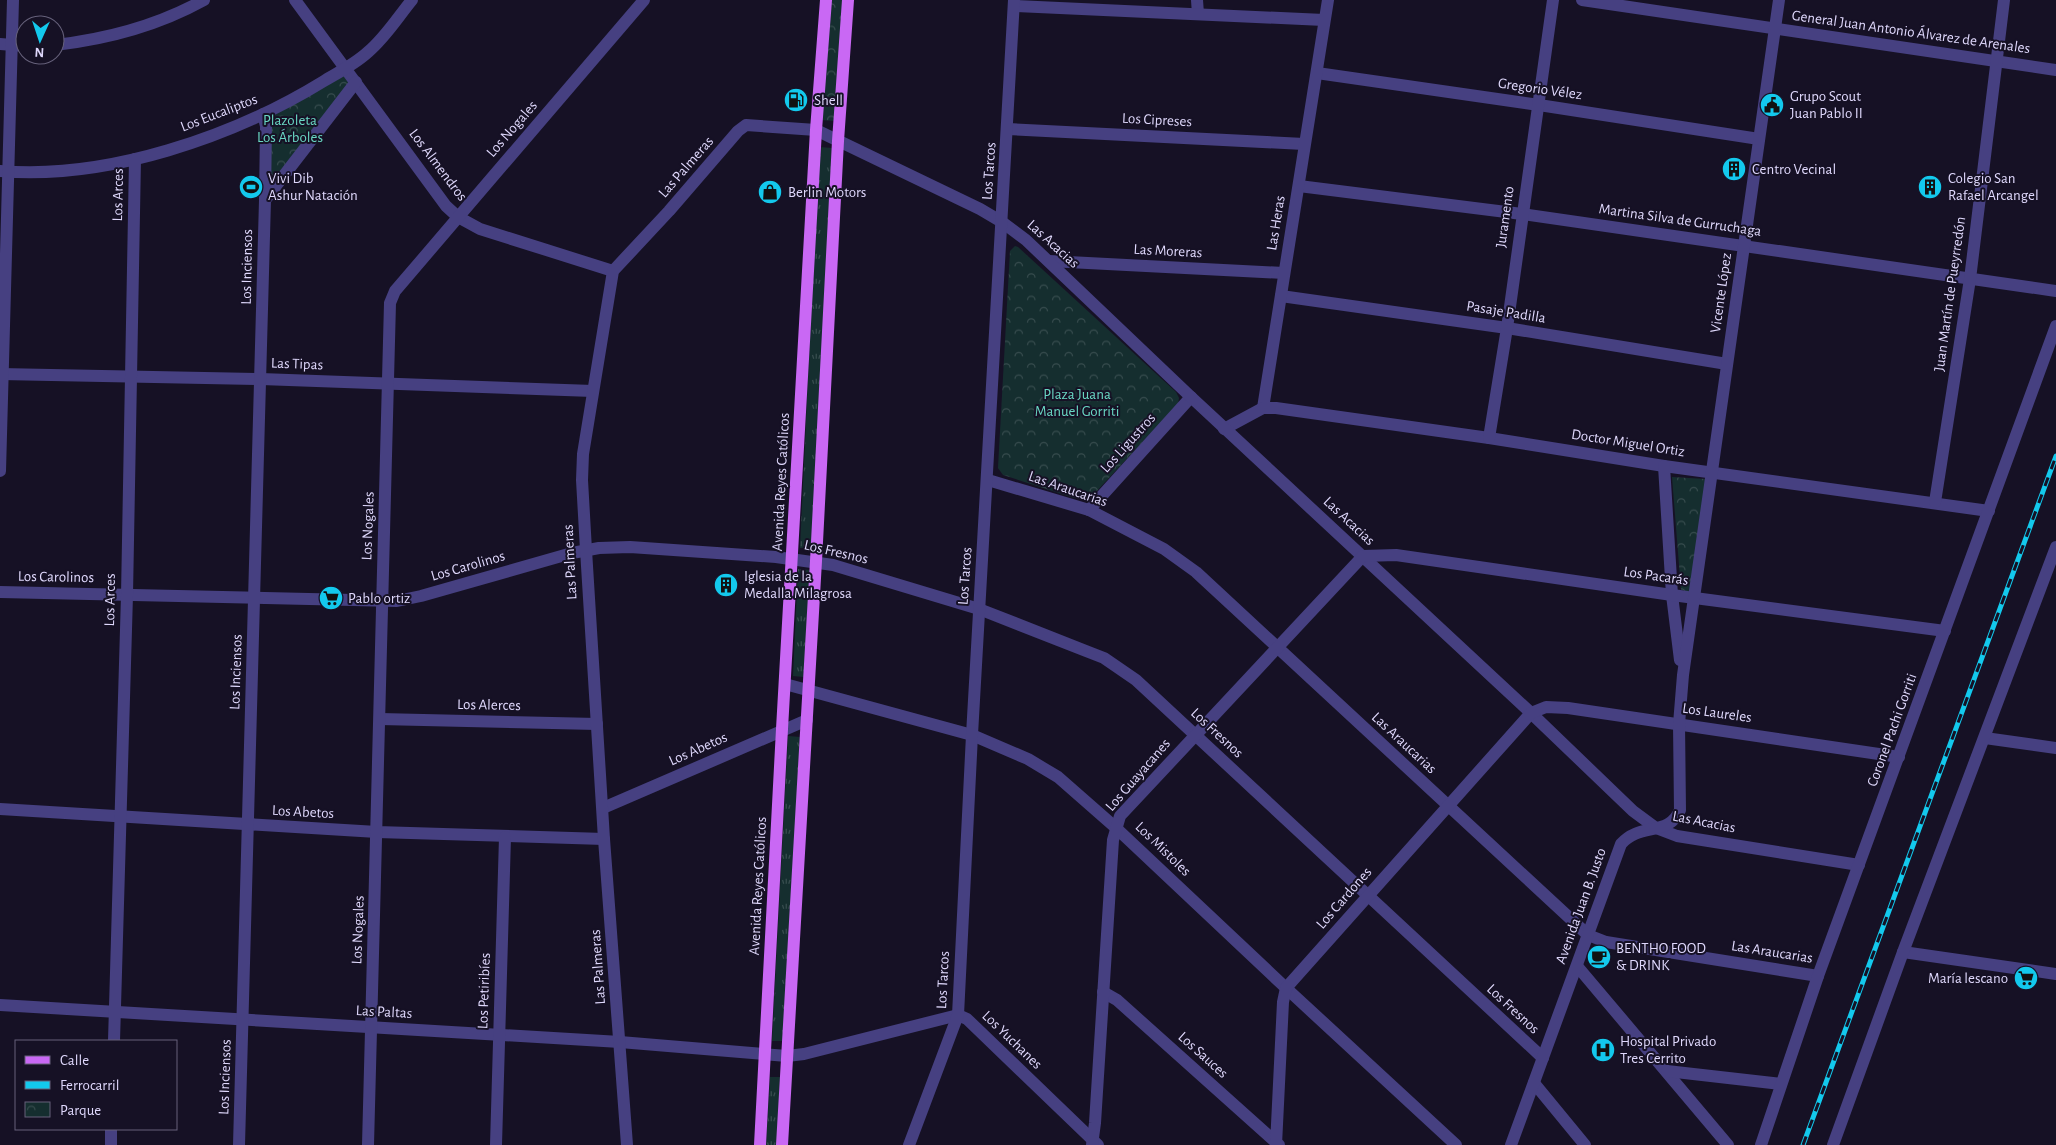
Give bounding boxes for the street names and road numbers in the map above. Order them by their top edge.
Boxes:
street label: General Juan Antonio Álvarez de Arenales [1791,6,2031,56]
street label: Gregorio Vélez [1497,76,1583,102]
street label: Los Eucaliptos [178,91,260,135]
street label: Los Nogales [484,98,540,160]
street label: Los Cipreses [1122,111,1192,129]
street label: Los Almendros [406,126,470,204]
street label: Las Palmeras [656,134,716,200]
street label: Los Tarcos [979,142,999,200]
street label: Los Arces [110,168,126,222]
street label: Juramento [1493,185,1517,249]
street label: Las Heras [1264,195,1288,251]
street label: Martina Silva de Gurruchaga [1598,201,1762,239]
street label: Juan Martín de Pueyrredón [1932,216,1968,372]
street label: Las Acacias [1024,217,1082,271]
street label: Los Inciensos [239,229,255,305]
street label: Las Moreras [1133,242,1203,260]
street label: Vicente López [1708,252,1734,334]
street label: Pasaje Padilla [1465,298,1547,326]
street label: Las Tipas [271,356,323,372]
street label: Los Ligustros [1098,410,1158,476]
street label: Avenida Reyes Católicos [770,412,792,552]
street label: Doctor Miguel Ortiz [1570,427,1686,459]
street label: Las Araucarias [1027,469,1109,509]
street label: Los Nogales [359,491,377,561]
street label: Las Acacias [1320,494,1378,548]
street label: Las Palmeras [561,524,579,600]
street label: Los Fresnos [802,537,870,567]
street label: Los Tarcos [955,547,975,605]
street label: Los Carolinos [429,548,507,584]
street label: Los Pacarás [1623,564,1689,588]
street label: Los Carolinos [18,569,94,585]
street label: Los Arces [102,573,118,627]
street label: Los Inciensos [227,634,245,710]
street label: Coronel Pachi Gorriti [1865,671,1919,789]
street label: Los Alerces [457,697,521,713]
street label: Los Laureles [1681,701,1753,725]
street label: Los Fresnos [1188,705,1246,761]
street label: Las Araucarias [1369,709,1439,777]
street label: Los Abetos [667,729,729,769]
street label: Los Guayacanes [1103,736,1173,814]
street label: Los Abetos [272,803,334,821]
street label: Las Acacias [1671,809,1737,835]
street label: Avenida Reyes Católicos [747,816,769,956]
street label: Los Mistoles [1132,819,1194,879]
street label: Avenida Juan B. Justo [1553,846,1609,966]
street label: Los Cardones [1313,864,1375,932]
street label: Los Nogales [349,895,367,965]
street label: Las Palmeras [588,929,608,1005]
street label: Las Araucarias [1730,938,1814,966]
street label: Los Tarcos [934,951,952,1009]
street label: Los Petiribíes [475,953,493,1029]
street label: Los Fresnos [1484,981,1542,1037]
street label: Las Paltas [355,1003,413,1021]
street label: Los Yuchanes [979,1008,1045,1072]
street label: Los Sauces [1175,1029,1231,1081]
street label: Los Inciensos [216,1039,234,1115]

